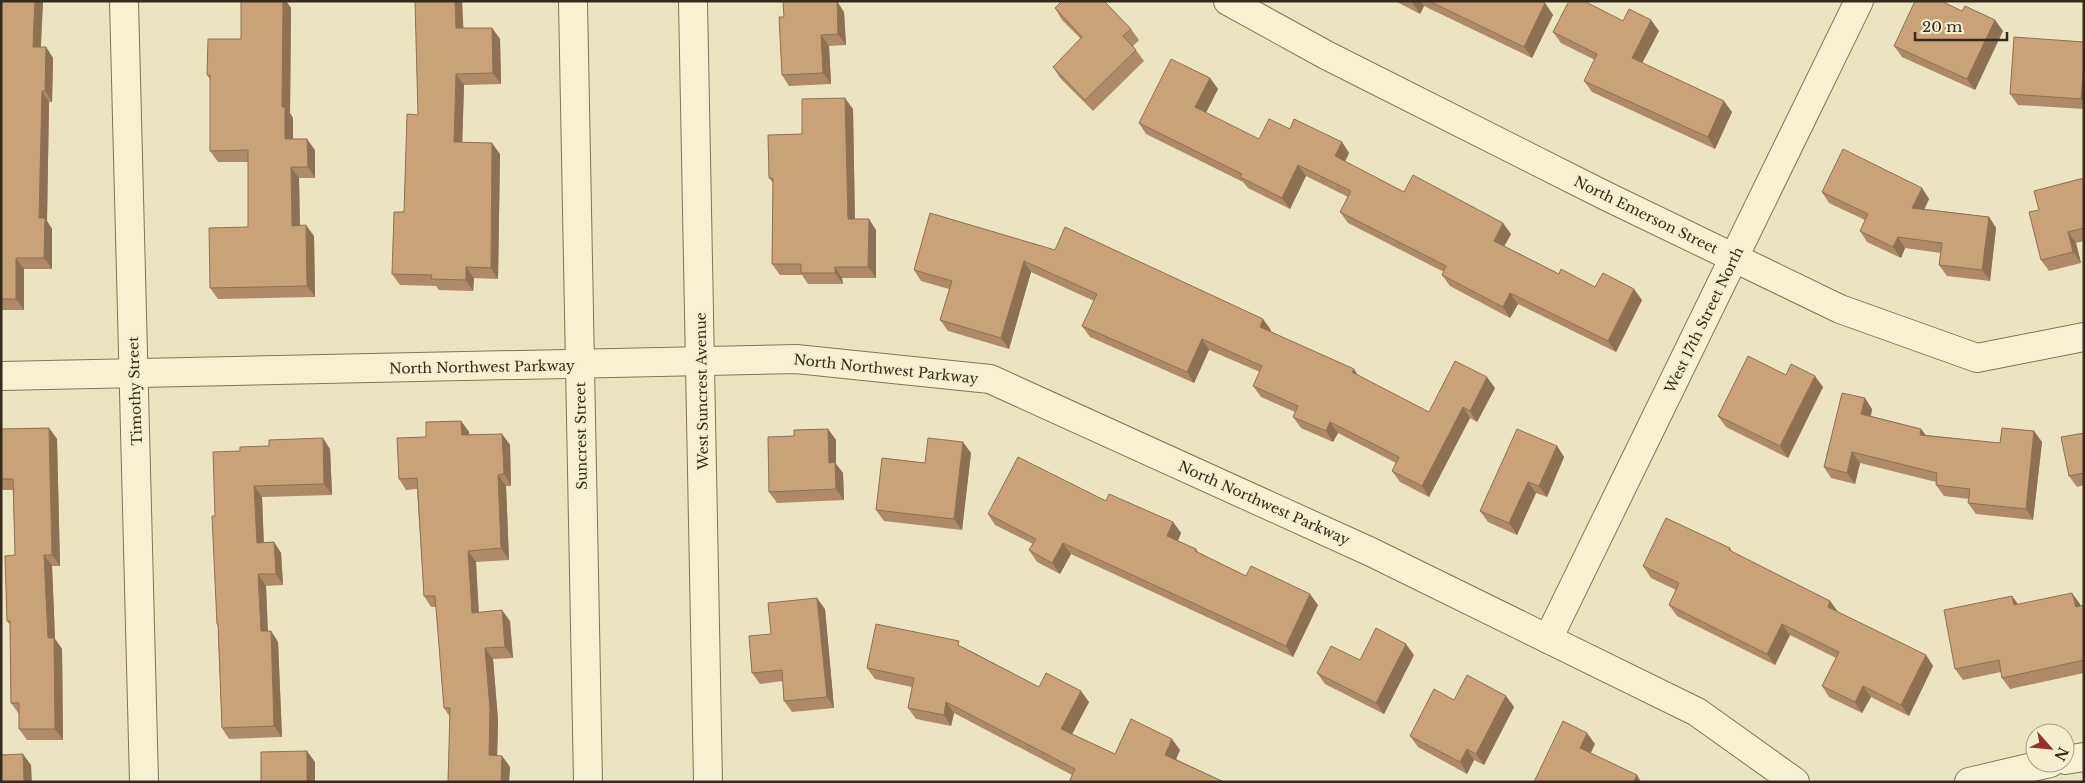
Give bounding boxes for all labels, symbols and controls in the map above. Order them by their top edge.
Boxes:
scale bar [1915,10,2008,42]
text: 20 m [1922,17,1962,36]
street label: North Emerson Street [1571,172,1722,258]
street label: West 17th Street North [1660,244,1747,397]
street label: West Suncrest Avenue [692,312,712,471]
street label: Timothy Street [124,335,146,446]
street label: North Northwest Parkway [793,350,979,388]
street label: North Northwest Parkway [389,356,575,378]
street label: Suncrest Street [571,381,591,490]
street label: North Northwest Parkway [1176,457,1353,549]
north arrow [2025,723,2075,773]
text: N [2051,744,2073,764]

